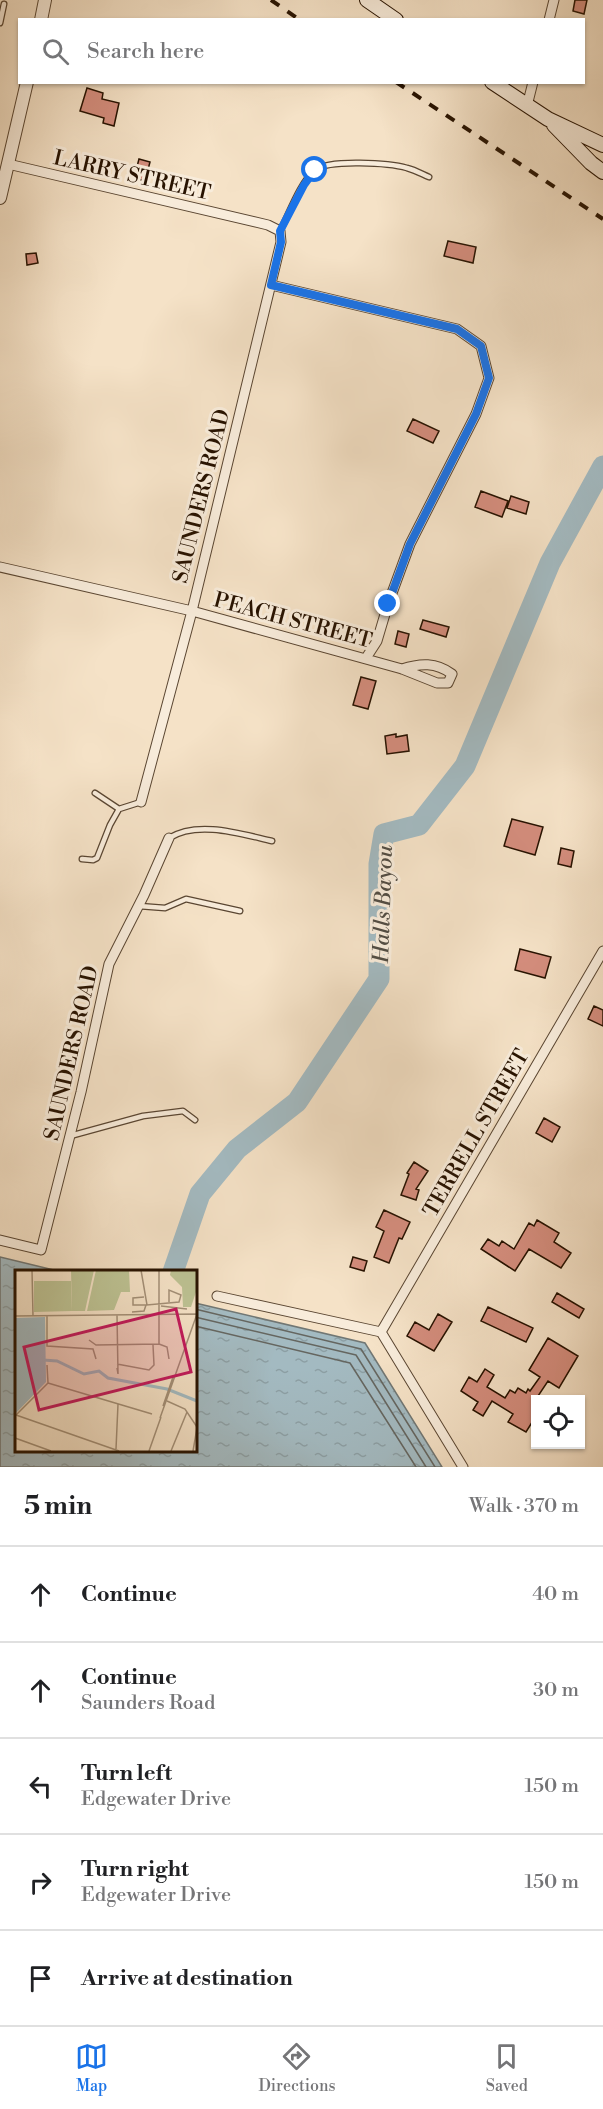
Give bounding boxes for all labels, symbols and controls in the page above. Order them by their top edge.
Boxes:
search box [18,18,585,84]
icon: search [39,35,72,68]
text: Search here [87,38,204,65]
street label: LARRY STREET [51,145,213,207]
route start [301,156,327,182]
street label: SAUNDERS ROAD [168,407,236,586]
street label: PEACH STREET [211,587,375,655]
route end [374,590,400,616]
water label: Halls Bayou [368,844,399,965]
street label: SAUNDERS ROAD [39,963,105,1143]
street label: TERRELL STREET [418,1045,536,1222]
inset map [15,1270,196,1452]
map controls [531,1395,585,1449]
button: locate [531,1395,585,1449]
text: 5 min [24,1490,92,1522]
text: Walk · 370 m [469,1494,579,1519]
icon: ahead [24,1578,57,1611]
text: Continue [81,1581,177,1608]
text: 40 m [532,1582,579,1607]
text: Continue [81,1664,177,1691]
icon: ahead [24,1674,57,1707]
text: 30 m [533,1678,579,1703]
text: Saunders Road [81,1691,215,1716]
text: Turn left [81,1760,172,1787]
icon: left [24,1770,57,1803]
text: 150 m [524,1774,579,1799]
text: Edgewater Drive [81,1787,231,1812]
text: Turn right [81,1856,189,1883]
icon: right [24,1866,57,1899]
text: 150 m [524,1870,579,1895]
text: Edgewater Drive [81,1883,231,1908]
icon: arrive [24,1962,57,1995]
text: Arrive at destination [81,1965,293,1992]
tab: Map [75,2040,108,2096]
tab: Directions [258,2040,336,2096]
tab: Saved [486,2040,528,2096]

